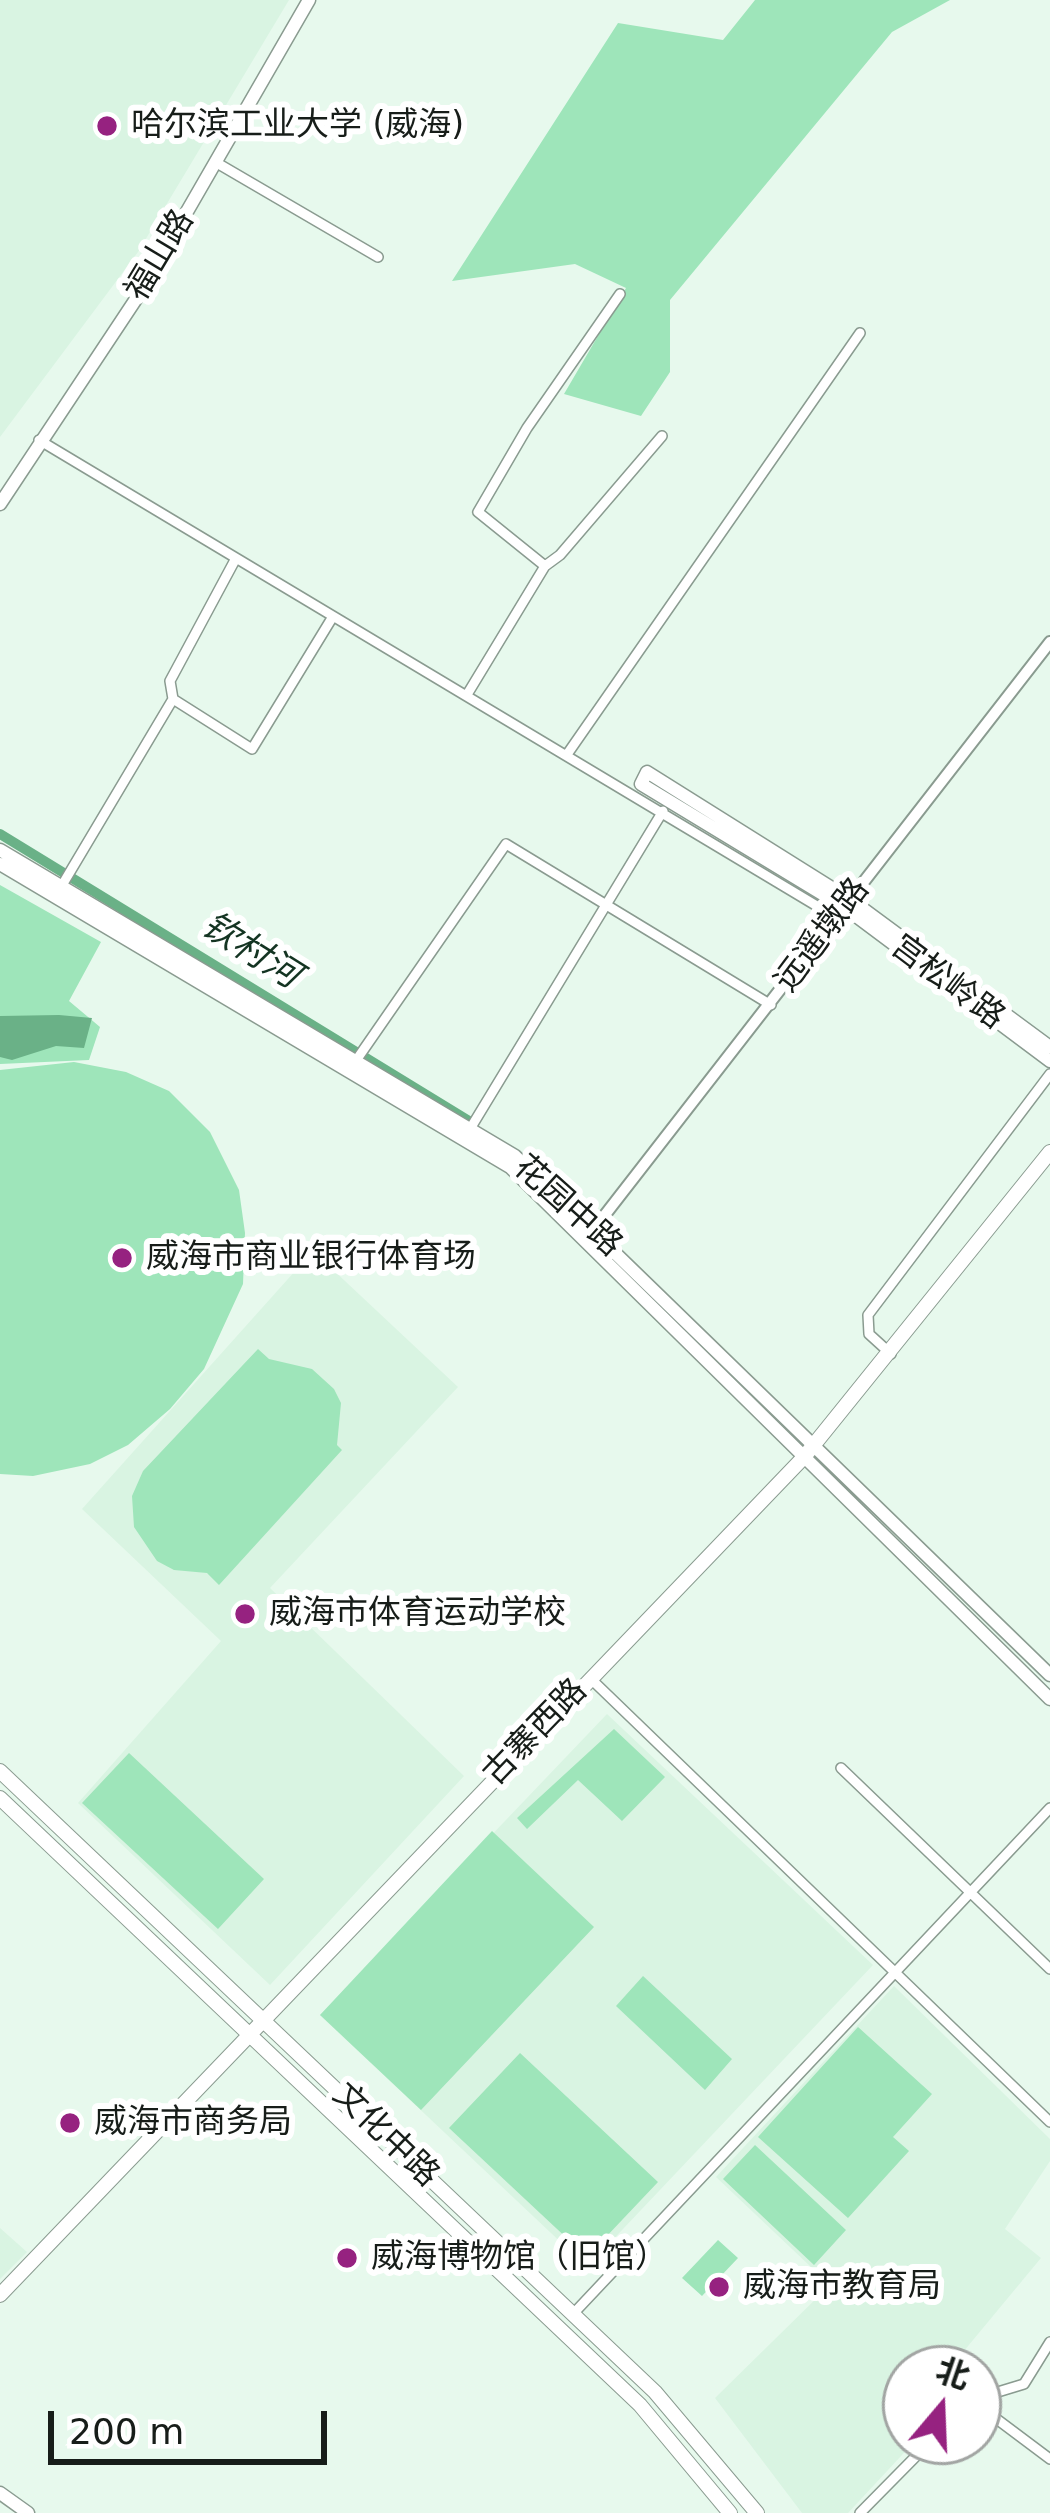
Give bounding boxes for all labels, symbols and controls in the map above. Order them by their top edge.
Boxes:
place label: 哈尔滨工业大学 (威海) [131,106,464,146]
marker: 哈尔滨工业大学 (威海) [94,113,120,139]
street label: 福山路 [119,203,203,309]
street label: 远遥墩路 [767,871,879,1001]
water label: 钦村河 [193,905,307,999]
street label: 宫松岭路 [882,927,1012,1039]
street label: 花园中路 [505,1148,629,1266]
place label: 威海市商业银行体育场 [146,1238,476,1278]
marker: 威海市商业银行体育场 [109,1245,135,1271]
place label: 威海市体育运动学校 [269,1594,566,1634]
marker: 威海市体育运动学校 [232,1601,258,1627]
street label: 古寨西路 [476,1672,596,1794]
street label: 文化中路 [324,2076,446,2196]
place label: 威海市商务局 [94,2103,292,2143]
marker: 威海市商务局 [57,2110,83,2136]
place label: 威海博物馆（旧馆） [371,2238,668,2278]
marker: 威海博物馆（旧馆） [334,2245,360,2271]
place label: 威海市教育局 [743,2267,941,2307]
marker: 威海市教育局 [706,2274,732,2300]
north arrow [882,2345,1002,2465]
text: 北 [931,2350,975,2397]
scale bar [54,2387,333,2461]
text: 200 m [69,2411,184,2452]

